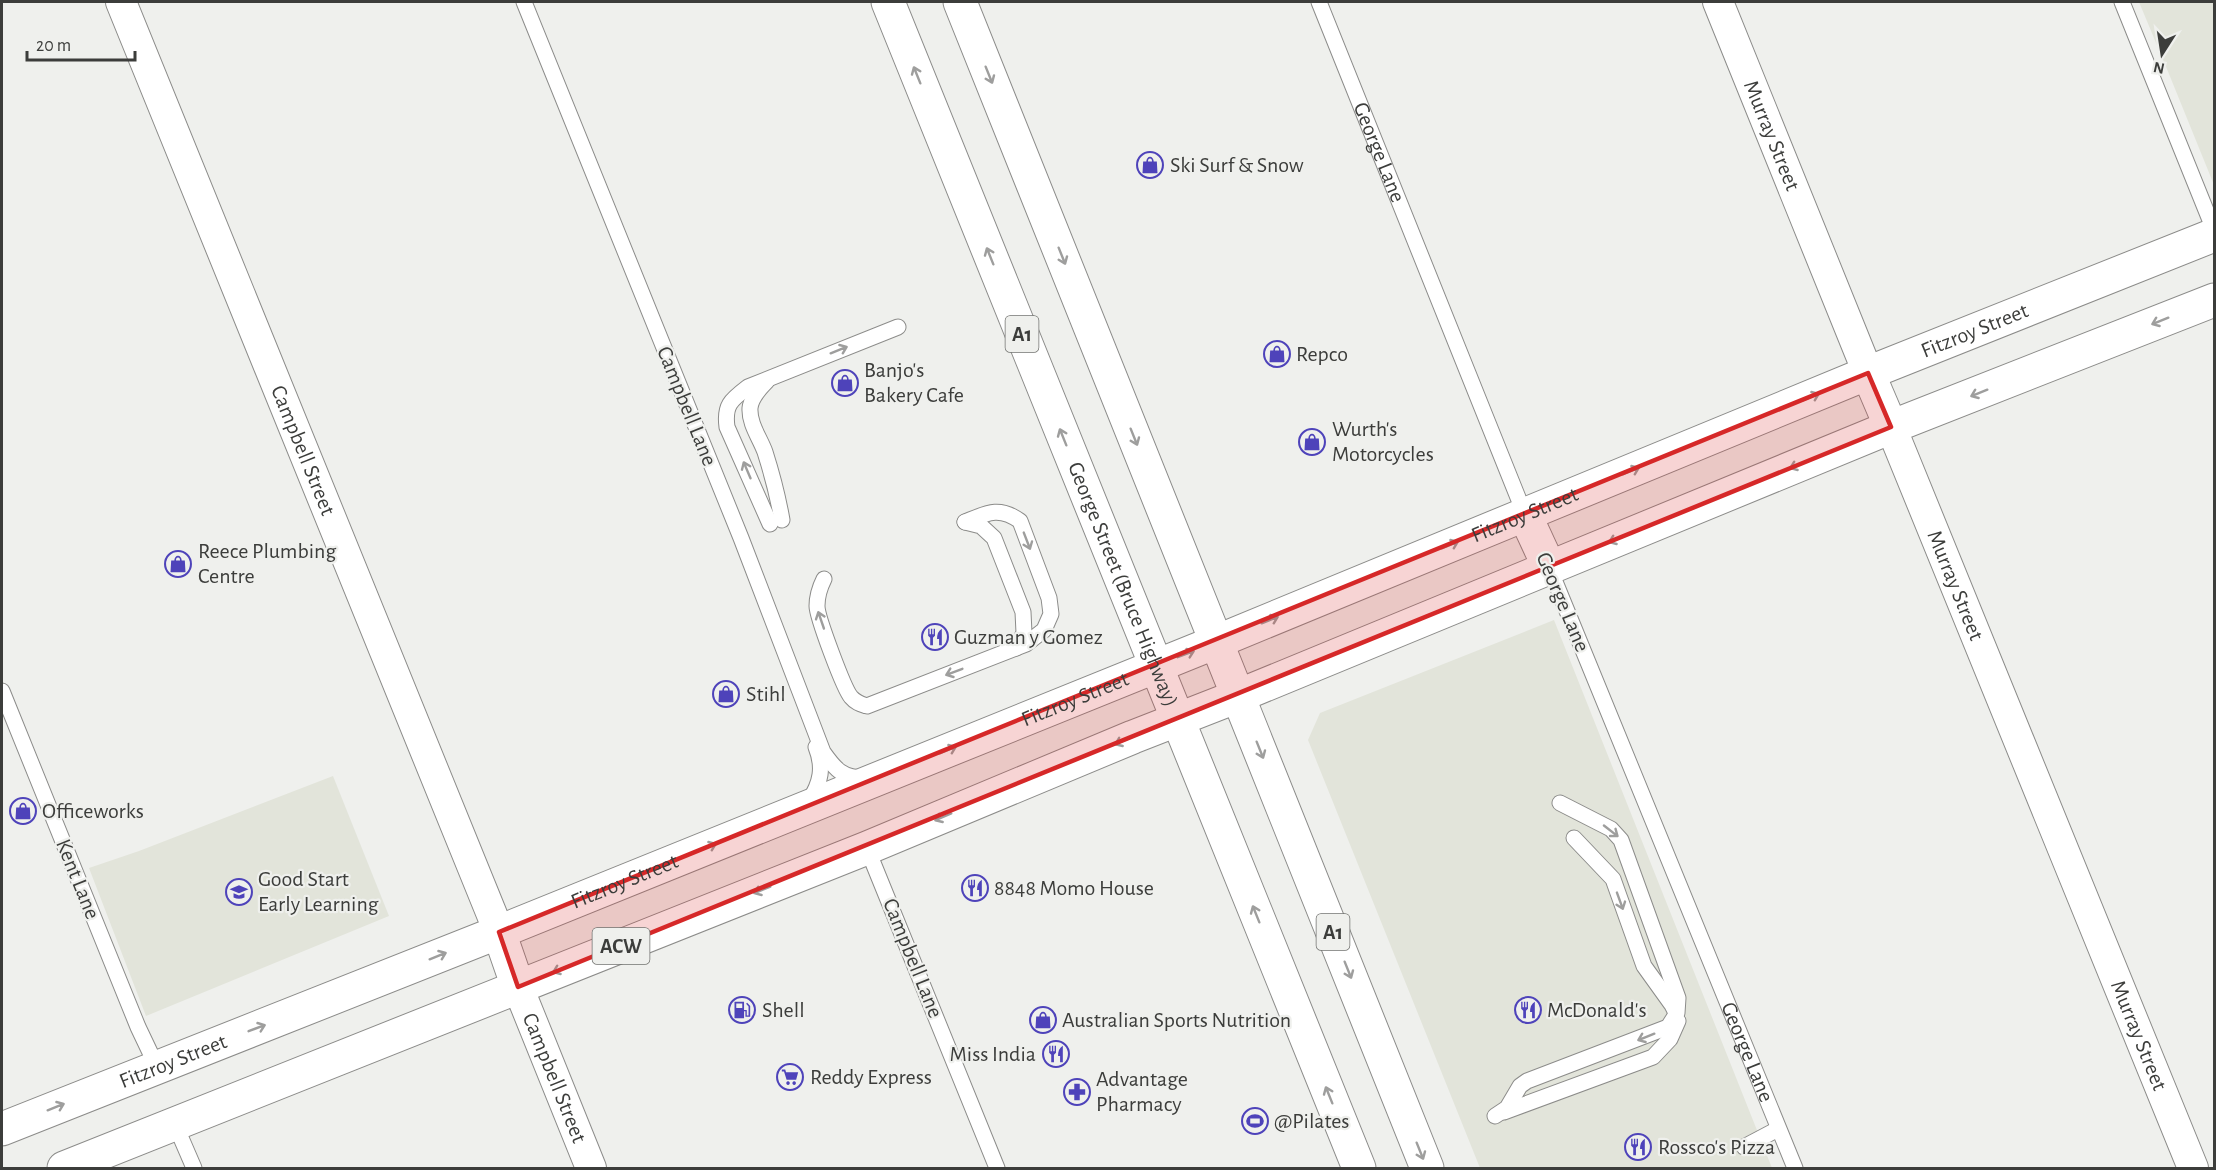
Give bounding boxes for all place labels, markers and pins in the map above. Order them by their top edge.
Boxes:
shop icon: Ski Surf & Snow [1135,150,1165,180]
place label: Ski Surf & Snow [1170,154,1304,176]
shop icon: Repco [1262,339,1292,369]
place label: Repco [1296,343,1348,365]
place label: Banjo's Bakery Cafe [864,359,964,406]
shop icon: Banjo's Bakery Cafe [830,368,860,398]
place label: Wurth's Motorcycles [1332,418,1434,465]
shop icon: Wurth's Motorcycles [1297,427,1327,457]
place label: Reece Plumbing Centre [198,540,336,587]
shop icon: Reece Plumbing Centre [163,549,193,579]
restaurant icon: Guzman y Gomez [920,622,950,652]
place label: Guzman y Gomez [954,626,1103,648]
shop icon: Stihl [711,679,741,709]
place label: Stihl [746,683,786,705]
shop icon: Officeworks [8,796,38,826]
place label: Officeworks [42,800,144,822]
place label: Good Start Early Learning [258,868,379,915]
restaurant icon: 8848 Momo House [960,873,990,903]
school or university icon: Good Start Early Learning [224,877,254,907]
place label: 8848 Momo House [994,877,1154,899]
fuel station icon: Shell [727,995,757,1025]
restaurant icon: McDonald's [1513,995,1543,1025]
place label: Shell [762,999,805,1021]
place label: McDonald's [1547,999,1647,1021]
shop icon: Australian Sports Nutrition [1028,1005,1058,1035]
place label: Australian Sports Nutrition [1062,1009,1291,1031]
restaurant icon: Miss India [1041,1039,1071,1069]
place label: Miss India [949,1043,1036,1065]
supermarket icon: Reddy Express [775,1062,805,1092]
place label: Reddy Express [810,1066,932,1088]
place label: Advantage Pharmacy [1096,1068,1188,1115]
pharmacy icon: Advantage Pharmacy [1062,1077,1092,1107]
sports icon: @Pilates [1240,1106,1270,1136]
place label: @Pilates [1274,1110,1350,1132]
restaurant icon: Rossco's Pizza [1623,1132,1653,1162]
place label: Rossco's Pizza [1658,1136,1775,1158]

